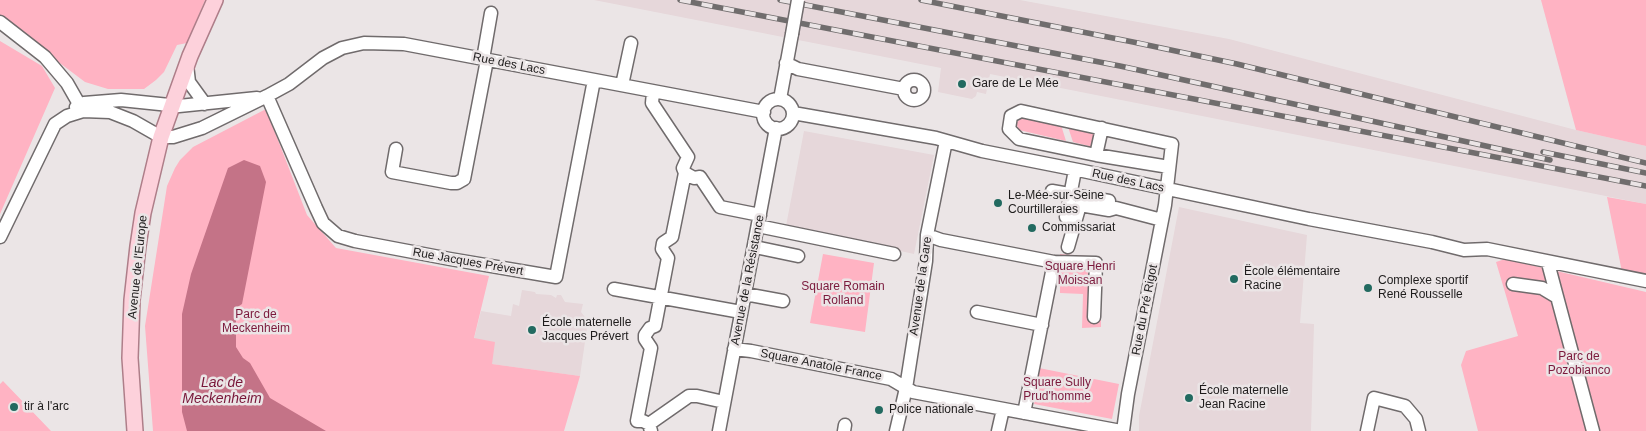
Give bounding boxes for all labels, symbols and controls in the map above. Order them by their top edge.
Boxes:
street label: Rue des Lacs [472,50,546,78]
place label: Gare de Le Mée [972,77,1059,91]
marker: Gare de Le Mée [956,78,968,90]
street label: Rue des Lacs [1091,166,1165,196]
place label: Le-Mée-sur-Seine Courtilleraies [1008,189,1104,217]
marker: Le-Mée-sur-Seine Courtilleraies [992,197,1004,209]
street label: Avenue de l'Europe [125,214,151,320]
street label: Avenue de la Résistance [728,214,768,346]
place label: Commissariat [1042,221,1115,235]
marker: Commissariat [1026,222,1038,234]
street label: Avenue de la Gare [907,236,935,336]
street label: Rue Jacques Prévert [412,245,524,279]
park label: Square Henri Moissan [1045,260,1115,288]
street label: Rue du Pré Rigot [1129,263,1161,357]
place label: Ëcole élémentaire Racine [1244,265,1340,293]
marker: Ëcole élémentaire Racine [1228,273,1240,285]
place label: Complexe sportif René Rousselle [1378,274,1468,302]
park label: Square Romain Rolland [801,280,885,308]
marker: Complexe sportif René Rousselle [1362,282,1374,294]
park label: Parc de Meckenheim [222,308,290,336]
place label: École maternelle Jacques Prévert [542,316,631,344]
marker: École maternelle Jacques Prévert [526,324,538,336]
street label: Square Anatole France [759,346,883,384]
park label: Parc de Pozobianco [1548,350,1610,378]
water label: Lac de Meckenheim [182,375,262,408]
park label: Square Sully Prud'homme [1023,376,1091,404]
place label: École maternelle Jean Racine [1199,384,1288,412]
marker: École maternelle Jean Racine [1183,392,1195,404]
place label: tir à l'arc [24,400,69,414]
marker: tir à l'arc [8,401,20,413]
place label: Police nationale [889,403,974,417]
marker: Police nationale [873,404,885,416]

